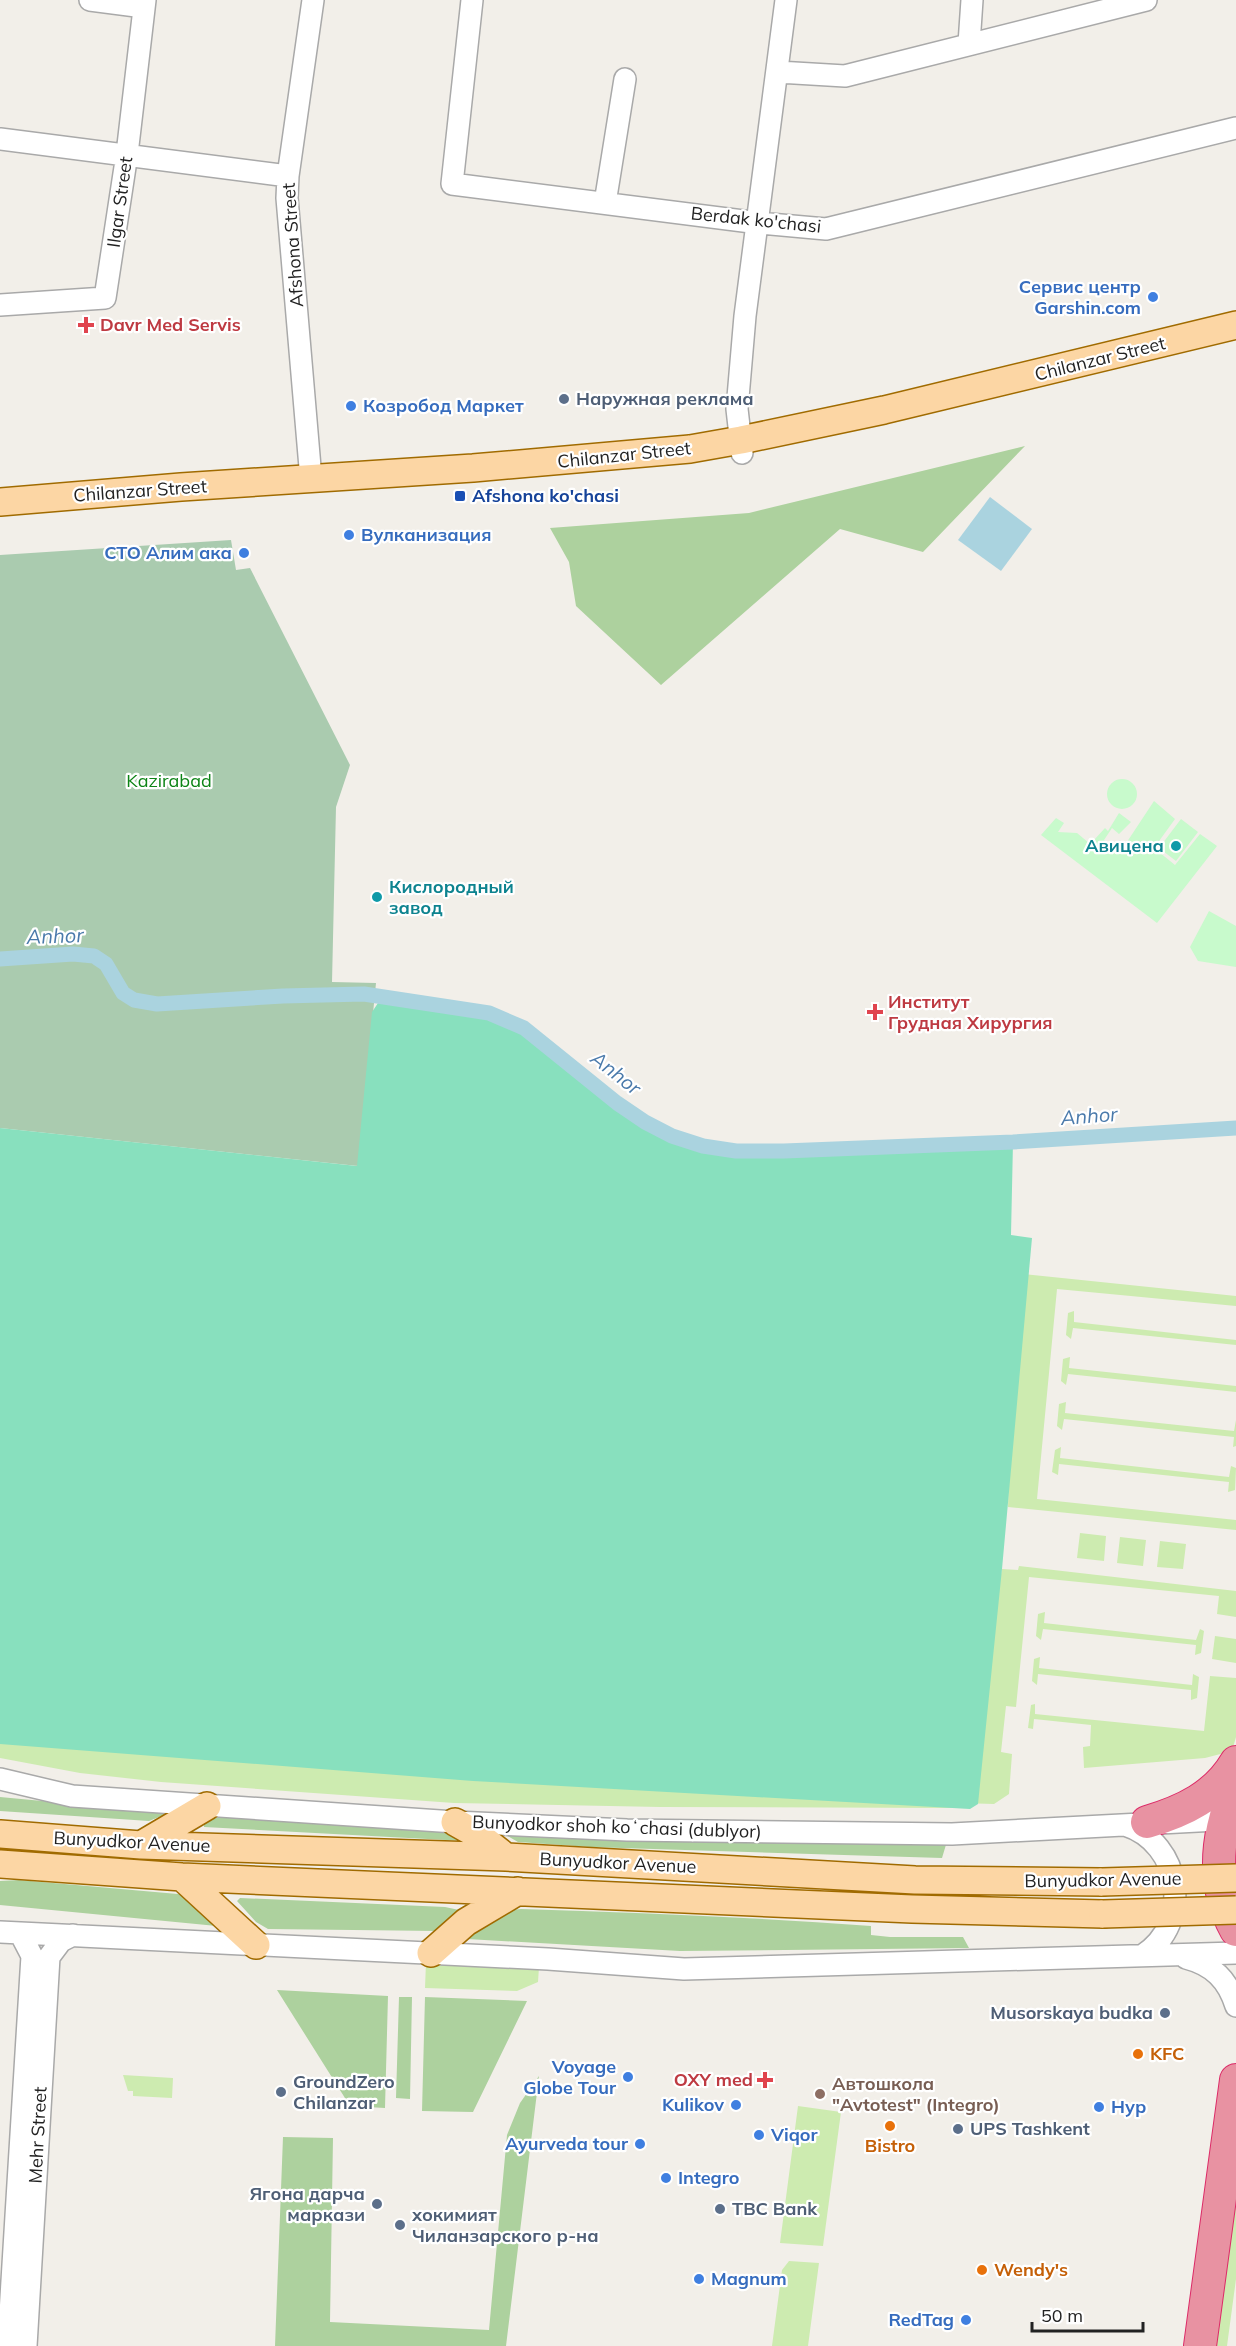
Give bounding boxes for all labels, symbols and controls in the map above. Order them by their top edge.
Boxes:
street label: Ilgar Street [102,155,137,249]
street label: Afshona Street [277,182,308,308]
street label: Berdak ko'chasi [690,201,822,238]
place label: Сервис центр Garshin.com [1019,275,1141,319]
marker: Сервис центр Garshin.com [1146,290,1160,304]
place label: Davr Med Servis [100,313,241,336]
marker: Davr Med Servis [77,316,95,334]
street label: Chilanzar Street [1032,331,1168,386]
place label: Наружная реклама [576,387,754,410]
marker: Наружная реклама [557,392,571,406]
place label: Козробод Маркет [363,394,524,417]
marker: Козробод Маркет [344,399,358,413]
street label: Chilanzar Street [556,436,692,473]
street label: Chilanzar Street [72,474,208,507]
place label: Afshona ko'chasi [472,484,619,507]
marker: Afshona ko'chasi [453,489,467,503]
place label: Вулканизация [361,523,491,546]
marker: Вулканизация [342,528,356,542]
place label: СТО Алим ака [104,541,232,564]
marker: СТО Алим ака [237,546,251,560]
park label: Kazirabad [126,769,212,792]
place label: Авицена [1085,834,1164,857]
marker: Авицена [1169,839,1183,853]
place label: Кислородный завод [389,875,514,919]
marker: Кислородный завод [370,890,384,904]
water label: Anhor [25,922,85,949]
place label: Институт Грудная Хирургия [888,990,1053,1034]
marker: Институт Грудная Хирургия [866,1003,884,1021]
water label: Anhor [585,1045,647,1100]
water label: Anhor [1059,1101,1119,1130]
street label: Bunyodkor shoh koʻchasi (dublyor) [472,1810,762,1843]
street label: Bunyudkor Avenue [53,1826,211,1857]
street label: Bunyudkor Avenue [539,1847,697,1878]
street label: Bunyudkor Avenue [1024,1867,1182,1892]
place label: Musorskaya budka [990,2001,1153,2024]
marker: Musorskaya budka [1158,2006,1172,2020]
place label: KFC [1150,2042,1184,2065]
marker: KFC [1131,2047,1145,2061]
place label: Voyage Globe Tour [523,2055,617,2099]
place label: OXY med [674,2068,753,2091]
place label: GroundZero Chilanzar [293,2070,395,2114]
marker: Voyage Globe Tour [621,2070,635,2084]
place label: Автошкола "Avtotest" (Integro) [832,2072,1000,2116]
marker: OXY med [758,2073,772,2087]
marker: GroundZero Chilanzar [274,2085,288,2099]
street label: Mehr Street [23,2086,52,2184]
marker: Автошкола "Avtotest" (Integro) [813,2087,827,2101]
place label: Kulikov [662,2093,724,2116]
place label: Нур [1111,2095,1146,2118]
marker: Kulikov [729,2098,743,2112]
marker: Нур [1092,2100,1106,2114]
place label: UPS Tashkent [970,2117,1090,2140]
marker: Bistro [883,2119,897,2133]
marker: UPS Tashkent [951,2122,965,2136]
place label: Viqor [770,2123,818,2146]
marker: Viqor [752,2128,766,2142]
place label: Ayurveda tour [505,2132,629,2155]
place label: Bistro [865,2134,915,2157]
marker: Ayurveda tour [633,2137,647,2151]
place label: Integro [678,2166,739,2189]
marker: Integro [659,2171,673,2185]
place label: Ягона дарча маркази [249,2182,365,2226]
marker: Ягона дарча маркази [370,2197,384,2211]
place label: TBC Bank [732,2197,818,2220]
marker: TBC Bank [713,2202,727,2216]
place label: хокимият Чиланзарского р-на [411,2203,599,2247]
marker: хокимият Чиланзарского р-на [393,2218,407,2232]
place label: Wendy's [994,2258,1068,2281]
marker: Wendy's [975,2263,989,2277]
place label: Magnum [711,2267,787,2290]
marker: Magnum [692,2272,706,2286]
scale bar [1032,2295,1143,2333]
text: 50 m [1041,2304,1083,2327]
place label: RedTag [888,2308,954,2331]
marker: RedTag [959,2313,973,2327]

